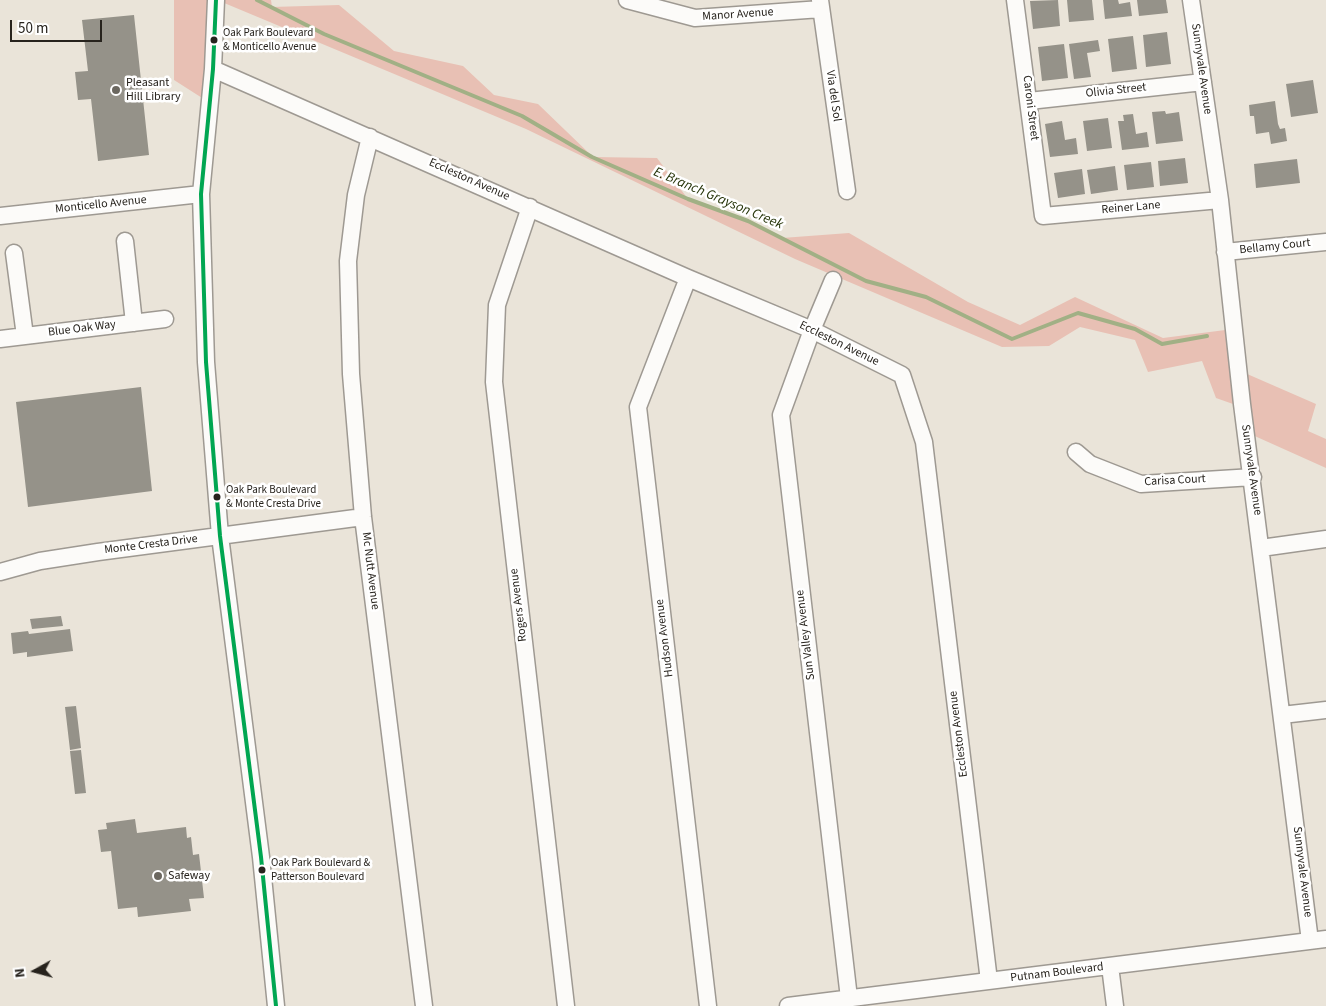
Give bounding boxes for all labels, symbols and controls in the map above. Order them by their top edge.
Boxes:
street label: Manor Avenue [702,5,774,25]
scale bar [12,10,105,42]
text: 50 m [18,18,48,39]
street label: Sunnyvale Avenue [1188,23,1214,115]
place label: Oak Park Boulevard & Monticello Avenue [223,27,316,53]
marker: Oak Park Boulevard & Monticello Avenue [209,35,219,45]
street label: Via del Sol [822,69,844,123]
street label: Caroni Street [1019,75,1041,141]
place label: Pleasant Hill Library [126,76,181,104]
street label: Olivia Street [1085,81,1147,101]
marker: Pleasant Hill Library [110,84,122,96]
street label: Eccleston Avenue [426,156,512,204]
water label: E. Branch Grayson Creek [651,164,785,234]
street label: Monticello Avenue [55,193,147,217]
street label: Reiner Lane [1101,198,1161,218]
street label: Bellamy Court [1239,236,1311,258]
street label: Blue Oak Way [47,318,117,340]
street label: Eccleston Avenue [797,318,881,370]
street label: Sunnyvale Avenue [1238,424,1264,516]
street label: Carisa Court [1144,472,1206,490]
place label: Oak Park Boulevard & Monte Cresta Drive [226,484,321,510]
marker: Oak Park Boulevard & Monte Cresta Drive [212,492,222,502]
street label: Mc Nutt Avenue [358,531,382,611]
street label: Monte Cresta Drive [104,532,198,558]
street label: Rogers Avenue [507,568,531,642]
street label: Sun Valley Avenue [793,589,819,681]
street label: Hudson Avenue [653,598,677,678]
street label: Eccleston Avenue [947,690,971,778]
street label: Sunnyvale Avenue [1289,826,1315,918]
place label: Oak Park Boulevard & Patterson Boulevard [271,857,370,883]
marker: Oak Park Boulevard & Patterson Boulevard [257,865,267,875]
place label: Safeway [168,869,210,883]
marker: Safeway [152,870,164,882]
north arrow [10,946,60,996]
street label: Putnam Boulevard [1010,960,1104,986]
text: N [10,967,31,979]

